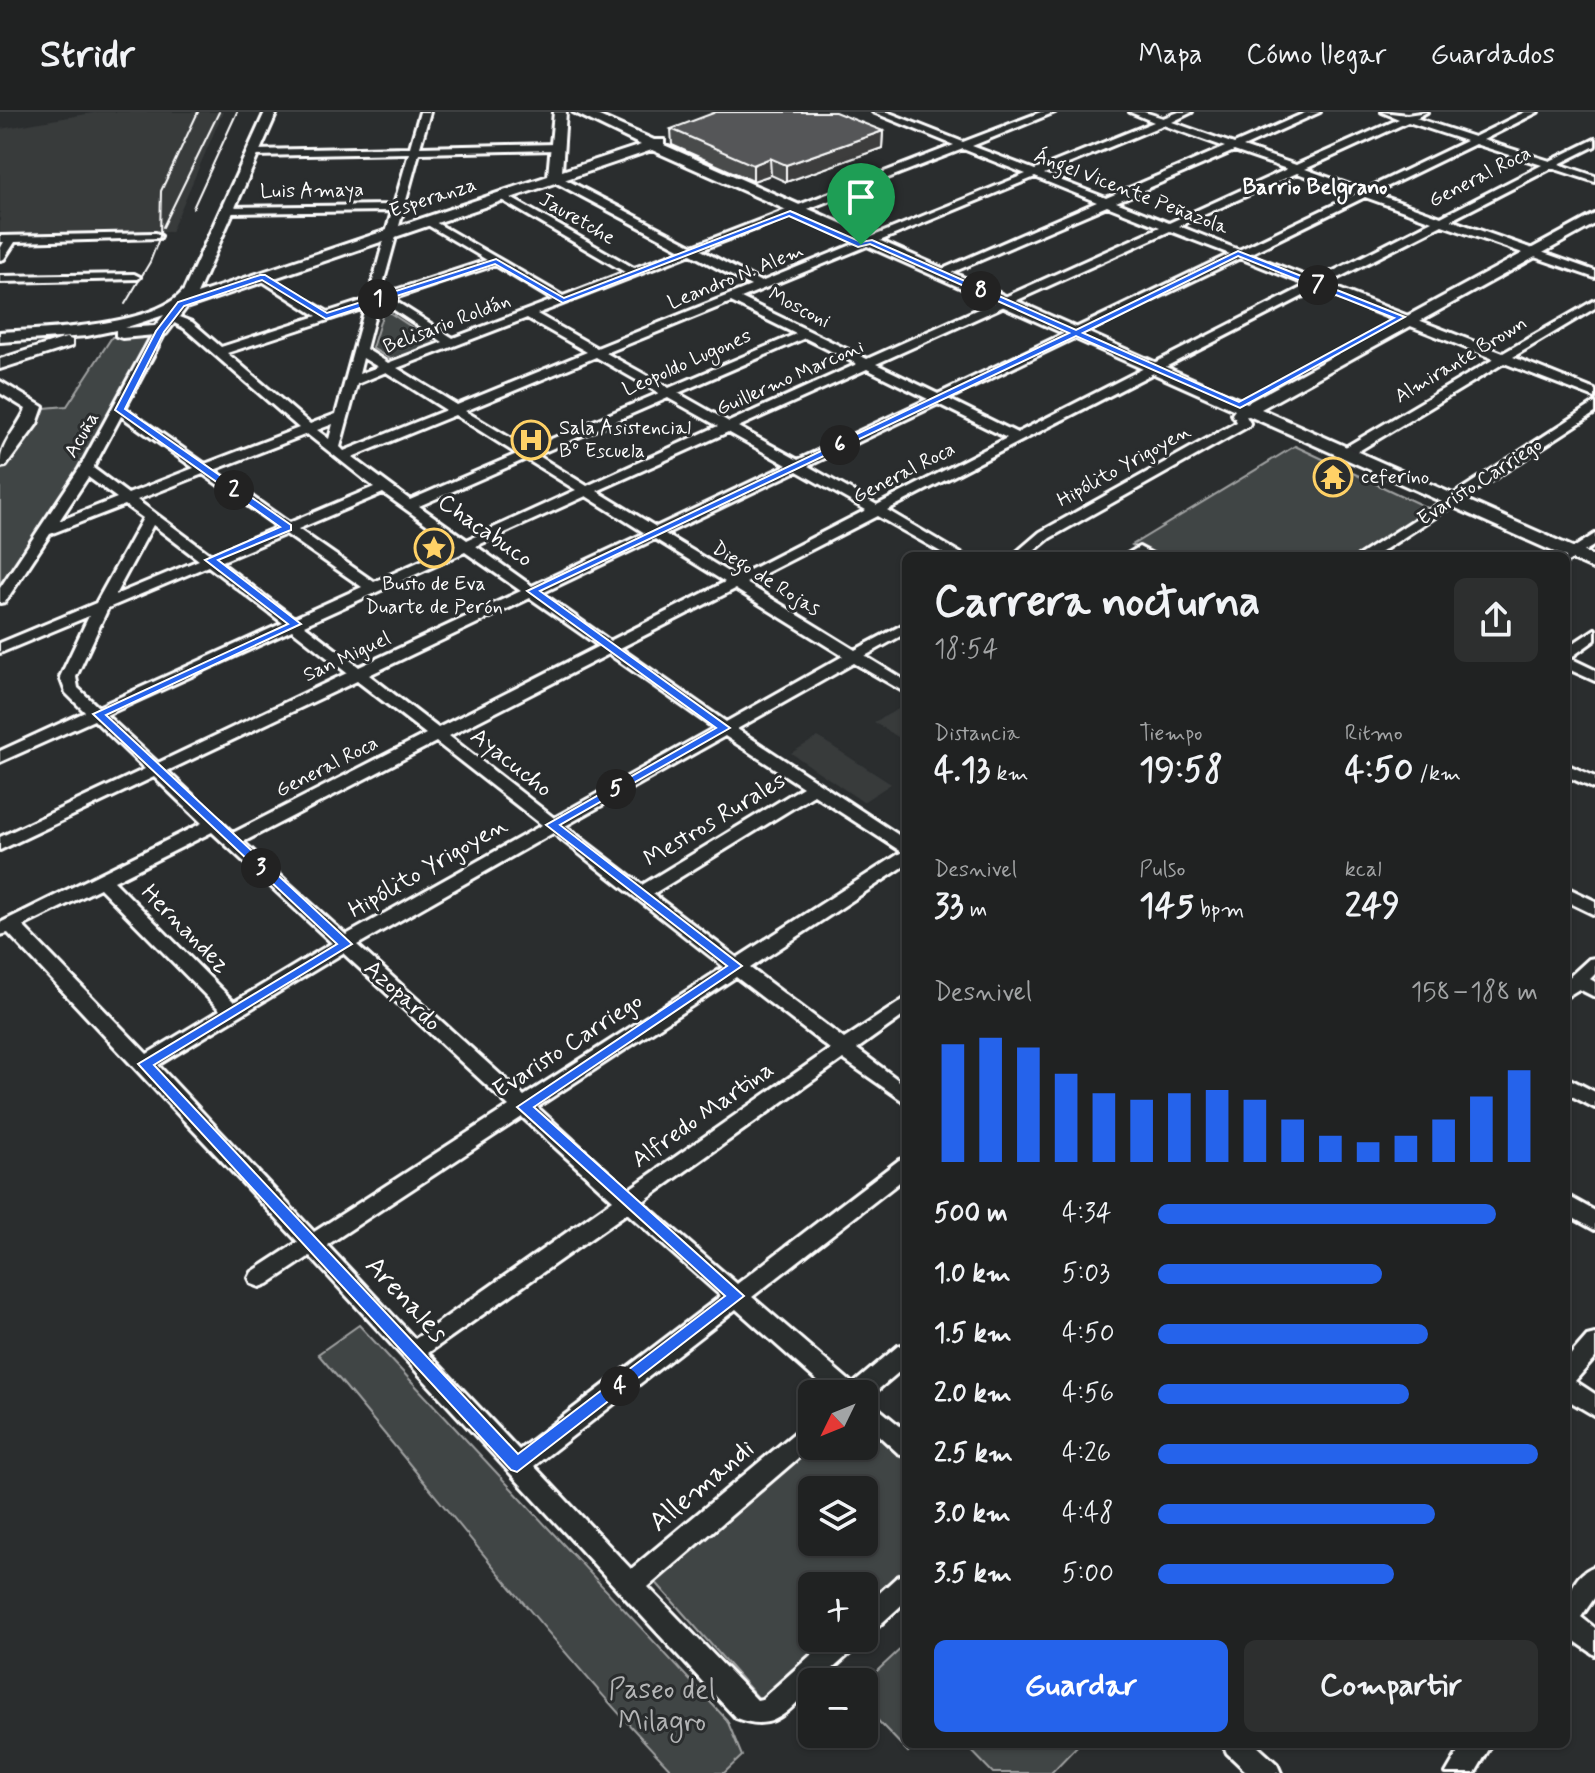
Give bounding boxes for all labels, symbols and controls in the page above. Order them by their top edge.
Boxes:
text: Stridr [40,31,135,80]
text: Mapa [1139,37,1202,74]
text: Cómo llegar [1246,37,1386,74]
text: Guardados [1430,37,1555,74]
street label: General Roca [1424,140,1536,214]
street label: Ángel Vicente Peñazola [1029,143,1233,244]
pin [827,163,895,245]
street label: Esperanza [386,171,480,225]
district label: Barrio Belgrano [1242,174,1388,205]
icon: arrive [839,175,883,219]
street label: Luis Amaya [260,177,364,205]
street label: Jauretche [534,186,620,252]
street label: Leandro N. Alem [664,237,808,317]
pin: 7 [1298,265,1338,305]
pin: 8 [961,271,1001,311]
text: 7 [1311,271,1325,299]
text: 8 [975,277,987,305]
pin: 1 [358,279,398,319]
street label: Mosconi [764,281,834,335]
text: 1 [373,285,383,313]
street label: Belisario Roldán [379,287,515,361]
street label: Almirante Brown [1390,310,1532,410]
street label: Leopoldo Lugones [618,323,756,404]
street label: Guillermo Marconi [712,333,868,423]
street label: Acuña [58,407,106,463]
place label: Sala Asistencial Bº Escuela [559,415,691,465]
street label: Hipólito Yrigoyen [1052,418,1196,514]
hospital icon: Sala Asistencial Bº Escuela [510,419,552,461]
pin: 6 [820,425,860,465]
text: 6 [834,431,846,459]
street label: Evaristo Carriego [1412,432,1548,532]
street label: General Roca [848,436,960,510]
temple icon: ceferino [1312,456,1354,498]
place label: ceferino [1361,464,1429,491]
pin: 2 [214,470,254,510]
text: 2 [229,476,239,504]
street label: Chacabuco [431,487,539,575]
place icon: Busto de Eva Duarte de Perón [413,527,455,569]
street label: Diego de Rojas [706,535,825,625]
place label: Busto de Eva Duarte de Perón [365,571,503,621]
text: Carrera nocturna [934,574,1260,632]
button: share [1454,578,1538,662]
street label: San Miguel [299,625,395,689]
text: 18:54 [934,633,998,667]
text: Distancia [934,720,1020,748]
text: Tiempo [1139,720,1203,748]
text: Ritmo [1345,720,1403,748]
street label: Ayacucho [464,721,558,805]
street label: General Roca [271,730,383,804]
text: 4.13 [934,748,990,793]
text: 19:58 [1139,748,1223,793]
text: 4:50 [1345,748,1413,793]
text: km [990,760,1029,788]
text: /km [1413,760,1461,788]
street label: Mestros Rurales [638,765,792,875]
pin: 5 [596,769,636,809]
text: 5 [609,775,623,803]
street label: Hipólito Yrigoyen [343,810,513,926]
pin: 3 [241,848,281,888]
text: 3 [256,854,266,882]
text: Desnivel [934,856,1017,884]
text: Pulso [1139,856,1185,884]
text: kcal [1345,856,1382,884]
street label: Hernandez [134,878,236,980]
text: 33 [934,884,964,929]
text: 145 [1139,884,1194,929]
text: 249 [1345,884,1400,929]
text: m [964,896,987,924]
text: bpm [1194,896,1244,924]
street label: Azopardo [357,953,447,1039]
text: Desnivel [934,976,1032,1010]
text: 158–188 m [1411,976,1538,1010]
street label: Evaristo Carriego [487,986,649,1106]
street label: Alfredo Martina [626,1054,780,1176]
text: 500 m [934,1197,1008,1231]
text: 4:34 [1062,1197,1112,1231]
street label: Arenales [356,1249,456,1351]
text: 1.0 km [934,1257,1011,1291]
text: 5:03 [1062,1257,1110,1291]
text: 1.5 km [934,1317,1012,1351]
text: 4:50 [1062,1317,1115,1351]
pin: 4 [600,1366,640,1406]
text: 4 [614,1372,626,1400]
text: 2.0 km [934,1377,1012,1411]
text: 4:56 [1062,1377,1114,1411]
north arrow [798,1380,878,1460]
map controls [798,1380,878,1748]
street label: Allemandi [641,1431,763,1541]
text: 2.5 km [934,1437,1013,1471]
text: 4:26 [1062,1437,1111,1471]
button: layers [798,1476,878,1556]
text: 3.0 km [934,1497,1011,1531]
text: 4:48 [1062,1497,1113,1531]
text: 3.5 km [934,1557,1012,1591]
text: 5:00 [1062,1557,1114,1591]
button: + [798,1572,878,1652]
button: Guardar [934,1640,1228,1732]
button: Compartir [1244,1640,1538,1732]
button: − [798,1668,878,1748]
park label: Paseo del Milagro [608,1672,716,1743]

